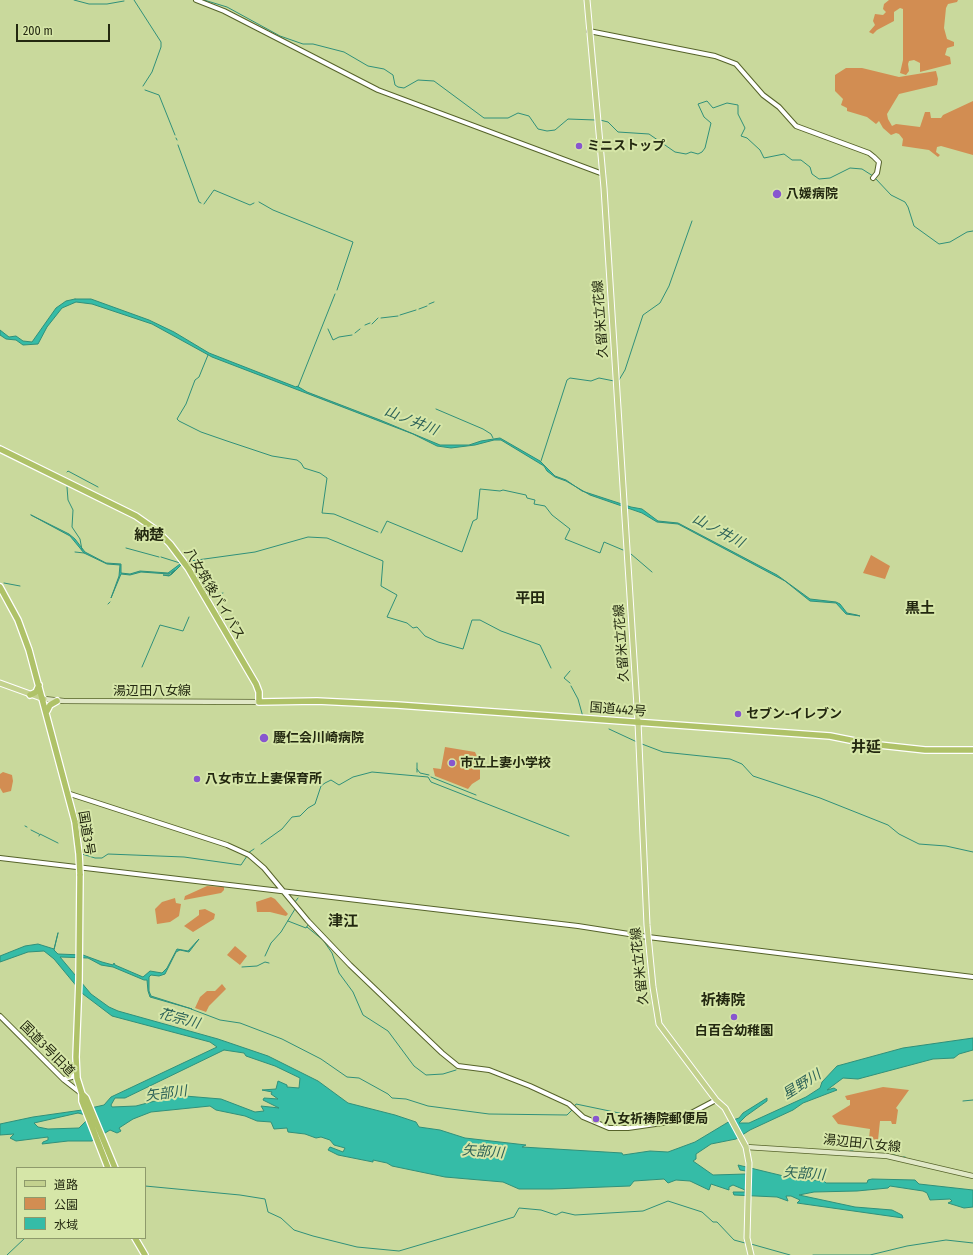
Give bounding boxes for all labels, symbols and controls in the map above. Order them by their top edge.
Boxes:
scale bar [18,16,112,42]
text: 200 m [23,24,53,38]
place label: ミニストップ [587,138,665,154]
marker: ミニストップ [574,141,584,151]
place label: 八媛病院 [786,186,838,202]
marker: 八媛病院 [771,188,783,200]
street label: 久留米立花線 [590,280,612,358]
water label: 山ノ井川 [382,403,440,439]
water label: 山ノ井川 [689,510,747,552]
district label: 納楚 [134,527,164,545]
street label: 八女筑後バイパス [181,545,247,643]
district label: 平田 [515,590,545,608]
district label: 黒土 [905,600,935,618]
street label: 久留米立花線 [611,604,633,682]
street label: 湯辺田八女線 [113,683,191,699]
street label: 国道442号 [589,700,647,720]
place label: セブン-イレブン [746,706,842,722]
marker: セブン-イレブン [733,709,743,719]
place label: 慶仁会川崎病院 [273,730,364,746]
marker: 慶仁会川崎病院 [258,732,270,744]
district label: 井延 [851,739,881,757]
place label: 市立上妻小学校 [460,755,551,771]
marker: 市立上妻小学校 [447,758,457,768]
place label: 八女市立上妻保育所 [205,771,322,787]
marker: 八女市立上妻保育所 [192,774,202,784]
street label: 国道3号 [75,810,97,856]
district label: 津江 [328,913,358,931]
street label: 久留米立花線 [628,926,652,1006]
district label: 祈祷院 [701,992,745,1010]
water label: 花宗川 [157,1005,201,1033]
marker: 白百合幼稚園 [729,1012,739,1022]
street label: 国道3号旧道 [16,1018,78,1080]
place label: 白百合幼稚園 [695,1023,773,1039]
water label: 星野川 [780,1067,824,1103]
water label: 矢部川 [144,1083,188,1105]
place label: 八女祈祷院郵便局 [604,1111,708,1127]
marker: 八女祈祷院郵便局 [591,1114,601,1124]
street label: 湯辺田八女線 [822,1132,902,1156]
water label: 矢部川 [461,1142,505,1162]
water label: 矢部川 [782,1164,826,1184]
legend [16,1167,146,1239]
text: 道路 [54,1178,78,1192]
text: 公園 [54,1198,78,1212]
text: 水域 [54,1218,78,1232]

